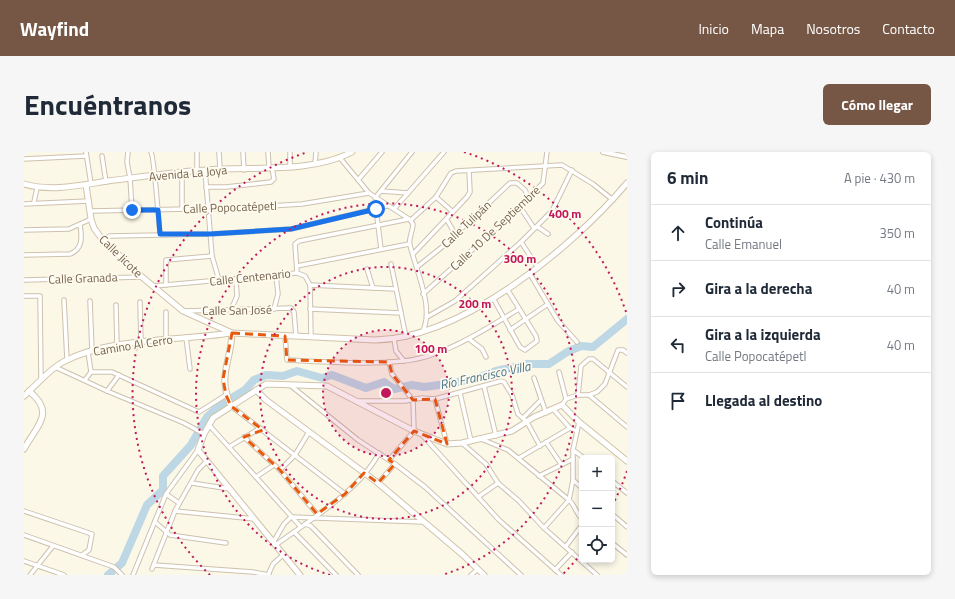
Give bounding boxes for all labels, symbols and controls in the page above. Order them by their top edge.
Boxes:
text: Wayfind [20,14,89,43]
text: Inicio [698,18,729,39]
text: Mapa [751,18,784,39]
text: Nosotros [806,18,860,39]
text: Contacto [882,18,935,39]
text: Encuéntranos [24,83,191,126]
button: Cómo llegar [823,84,931,125]
street label: Avenida La Joya [148,160,228,186]
text: 6 min [667,165,708,191]
text: A pie · 430 m [844,168,915,188]
street label: Calle 10 De Septiembre [446,181,544,275]
street label: Calle Popocatépetl [183,196,277,218]
street label: Calle Tulipán [437,196,495,252]
route start [367,200,385,218]
route end [123,201,141,219]
text: 400 m [549,204,581,223]
text: Continúa [705,211,763,234]
icon: ahead [667,222,689,244]
text: 350 m [879,223,915,243]
street label: Calle Jicote [95,230,147,282]
text: Calle Emanuel [705,234,782,254]
text: 300 m [504,249,536,268]
street label: Calle Centenario [208,263,292,291]
street label: Calle Granada [48,267,118,289]
text: Gira a la derecha [705,277,812,300]
icon: right [667,278,689,300]
text: 40 m [887,279,915,299]
text: 200 m [459,294,491,313]
street label: Calle San José [202,300,272,320]
text: Gira a la izquierda [705,323,821,346]
street label: Camino Al Cerro [92,329,174,361]
icon: left [667,334,689,356]
text: 40 m [887,335,915,355]
text: 100 m [415,339,447,358]
text: Calle Popocatépetl [705,346,807,366]
water label: Río Francisco Villa [438,355,534,394]
centre of rings [379,386,393,400]
text: Llegada al destino [705,389,822,412]
icon: arrive [667,390,689,412]
map controls [579,455,615,563]
button: + [579,455,615,491]
button: − [579,491,615,527]
button: locate [579,527,615,563]

